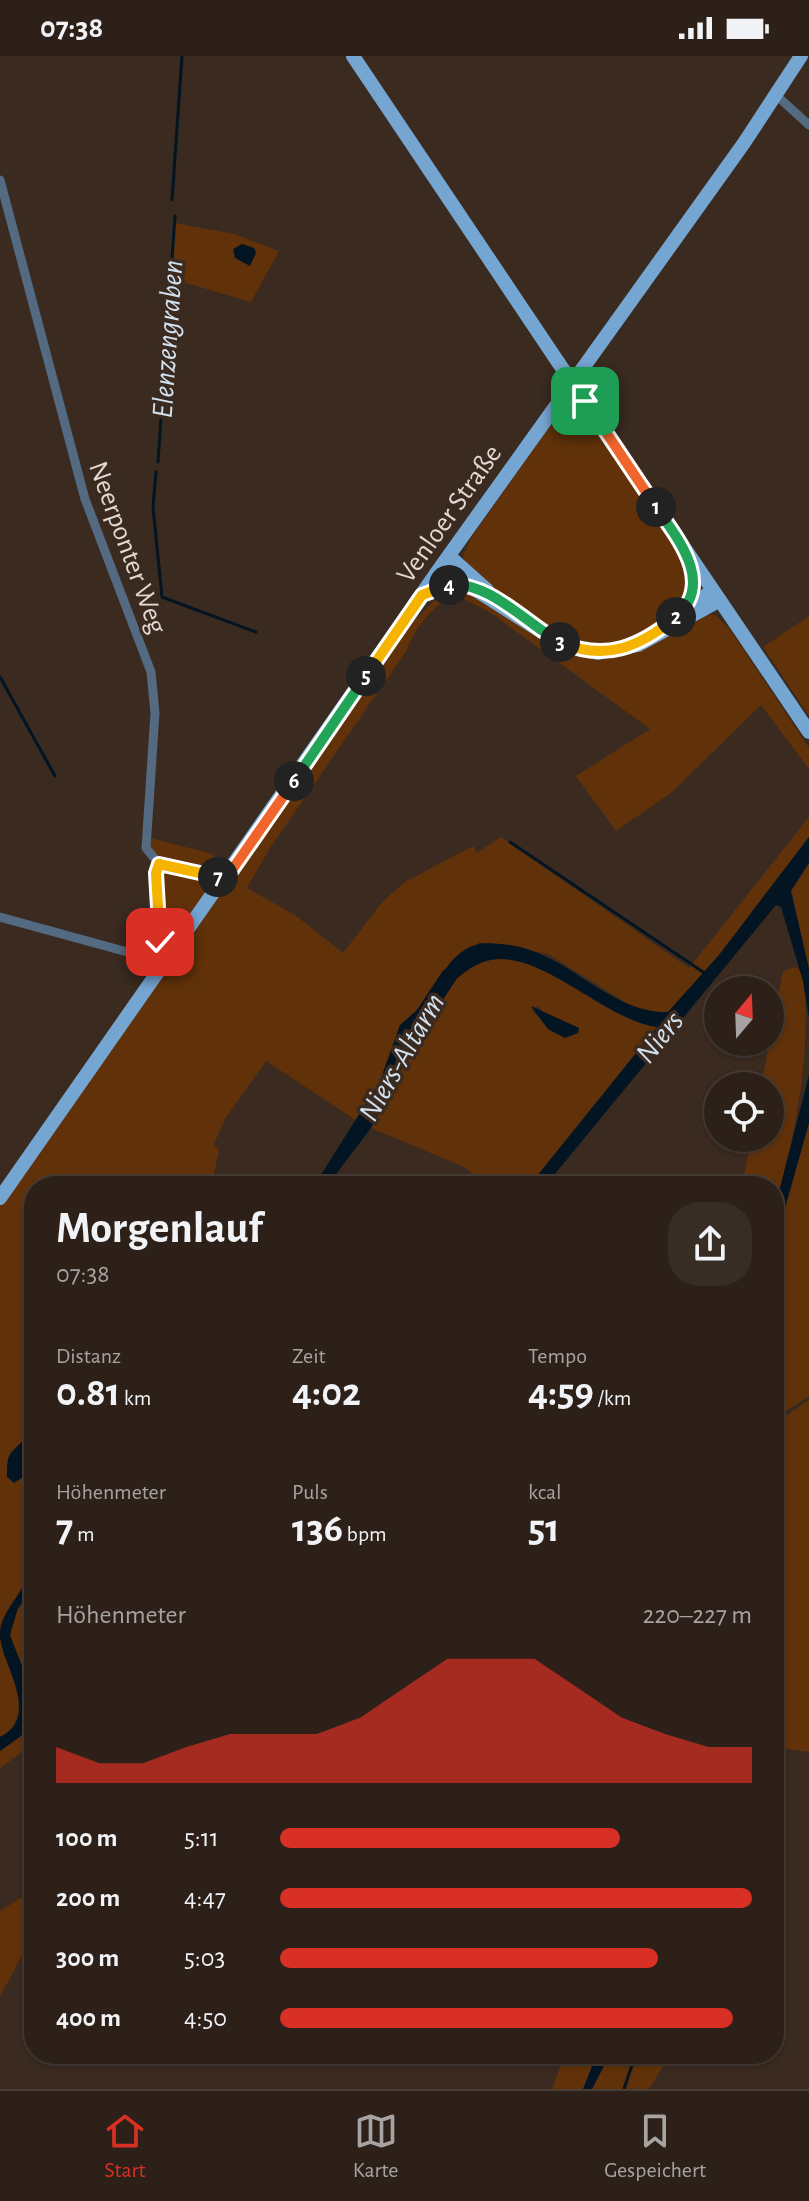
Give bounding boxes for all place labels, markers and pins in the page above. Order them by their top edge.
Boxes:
pin [551,367,619,435]
pin: 1 [636,487,676,527]
pin: 4 [429,565,469,605]
pin: 2 [656,597,696,637]
pin: 3 [540,622,580,662]
pin: 5 [346,656,386,696]
pin: 6 [274,761,314,801]
pin: 7 [198,857,238,897]
pin [126,908,194,976]

